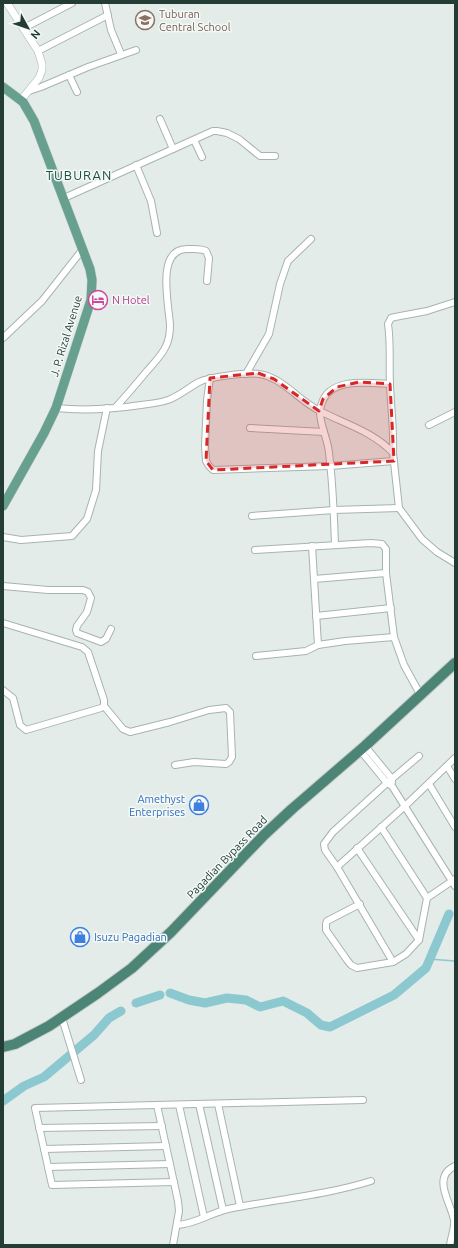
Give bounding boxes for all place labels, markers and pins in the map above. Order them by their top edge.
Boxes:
place label: Tuburan Central School [159,8,231,33]
school or university icon: Tuburan Central School [134,9,156,31]
hotel icon: N Hotel [87,289,109,311]
place label: N Hotel [112,294,150,306]
place label: Amethyst Enterprises [129,793,186,818]
shop icon: Amethyst Enterprises [188,794,210,816]
shop icon: Isuzu Pagadian [69,926,91,948]
place label: Isuzu Pagadian [94,931,167,943]

